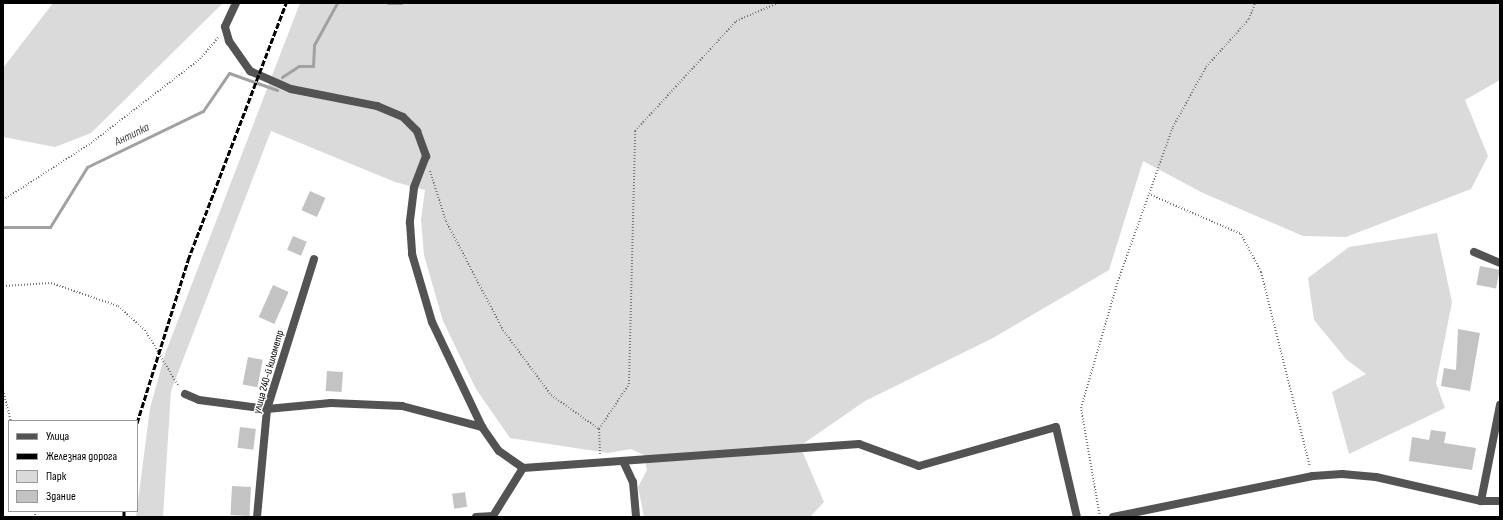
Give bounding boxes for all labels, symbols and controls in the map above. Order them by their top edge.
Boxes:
water label: Антипка [112,120,152,150]
street label: улица 240-й километр [251,329,287,415]
legend [8,420,138,512]
text: Улица [46,429,69,444]
text: Железная дорога [46,449,117,464]
text: Парк [46,469,66,484]
text: Здание [46,489,76,504]

